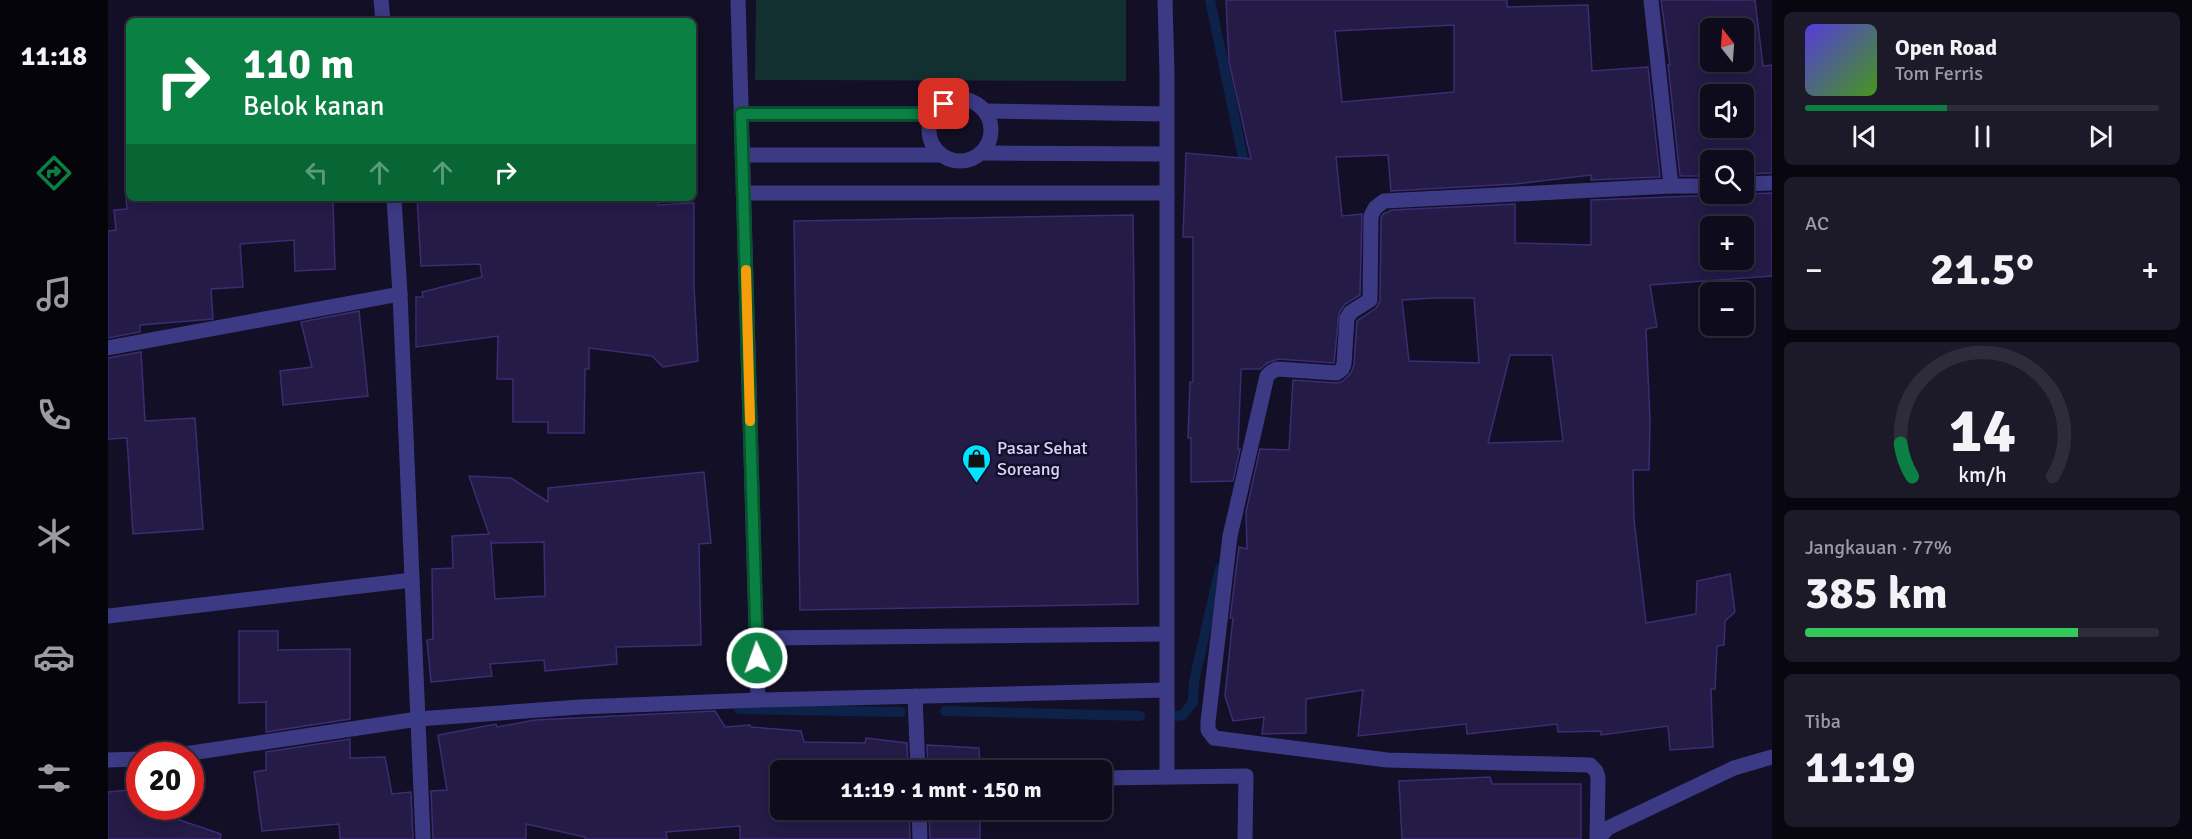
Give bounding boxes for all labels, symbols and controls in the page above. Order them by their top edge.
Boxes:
north arrow [1700,18,1754,72]
map controls [1700,18,1754,336]
text: Open Road [1895,34,1997,61]
text: 110 m [243,39,354,90]
text: 11:18 [21,40,87,73]
icon: right [144,42,222,120]
text: Tom Ferris [1895,61,1983,86]
pin [918,78,969,129]
button: sound [1700,84,1754,138]
icon: arrive [927,87,960,120]
text: Belok kanan [243,90,384,123]
icon: previous [1848,120,1881,153]
icon: pause [1966,120,1999,153]
icon: next [2084,120,2117,153]
button: search [1700,150,1754,204]
icon: directions [33,152,75,194]
icon: left [300,156,333,189]
icon: ahead [363,156,396,189]
icon: ahead [426,156,459,189]
icon: right [489,156,522,189]
text: AC [1805,211,1829,236]
button: + [1700,216,1754,270]
text: 21.5° [1930,242,2034,297]
text: − [1805,250,1823,291]
text: + [2141,250,2159,291]
icon: music [33,273,75,315]
button: − [1700,282,1754,336]
text: 14 [1948,392,2016,469]
icon: phone [33,394,75,436]
place label: Pasar Sehat Soreang [997,437,1088,480]
shop icon: Pasar Sehat Soreang [960,442,992,484]
text: km/h [1958,462,2006,488]
icon: climate [33,515,75,557]
text: Jangkauan · 77% [1805,535,1952,560]
text: 385 km [1805,566,1948,621]
position arrow [725,626,789,690]
icon: car [33,636,75,678]
text: Tiba [1805,709,1841,734]
text: 11:19 [1805,740,1915,795]
speed limit sign: 20 [126,742,204,820]
icon: filters [33,757,75,799]
text: 11:19 · 1 mnt · 150 m [841,776,1041,803]

